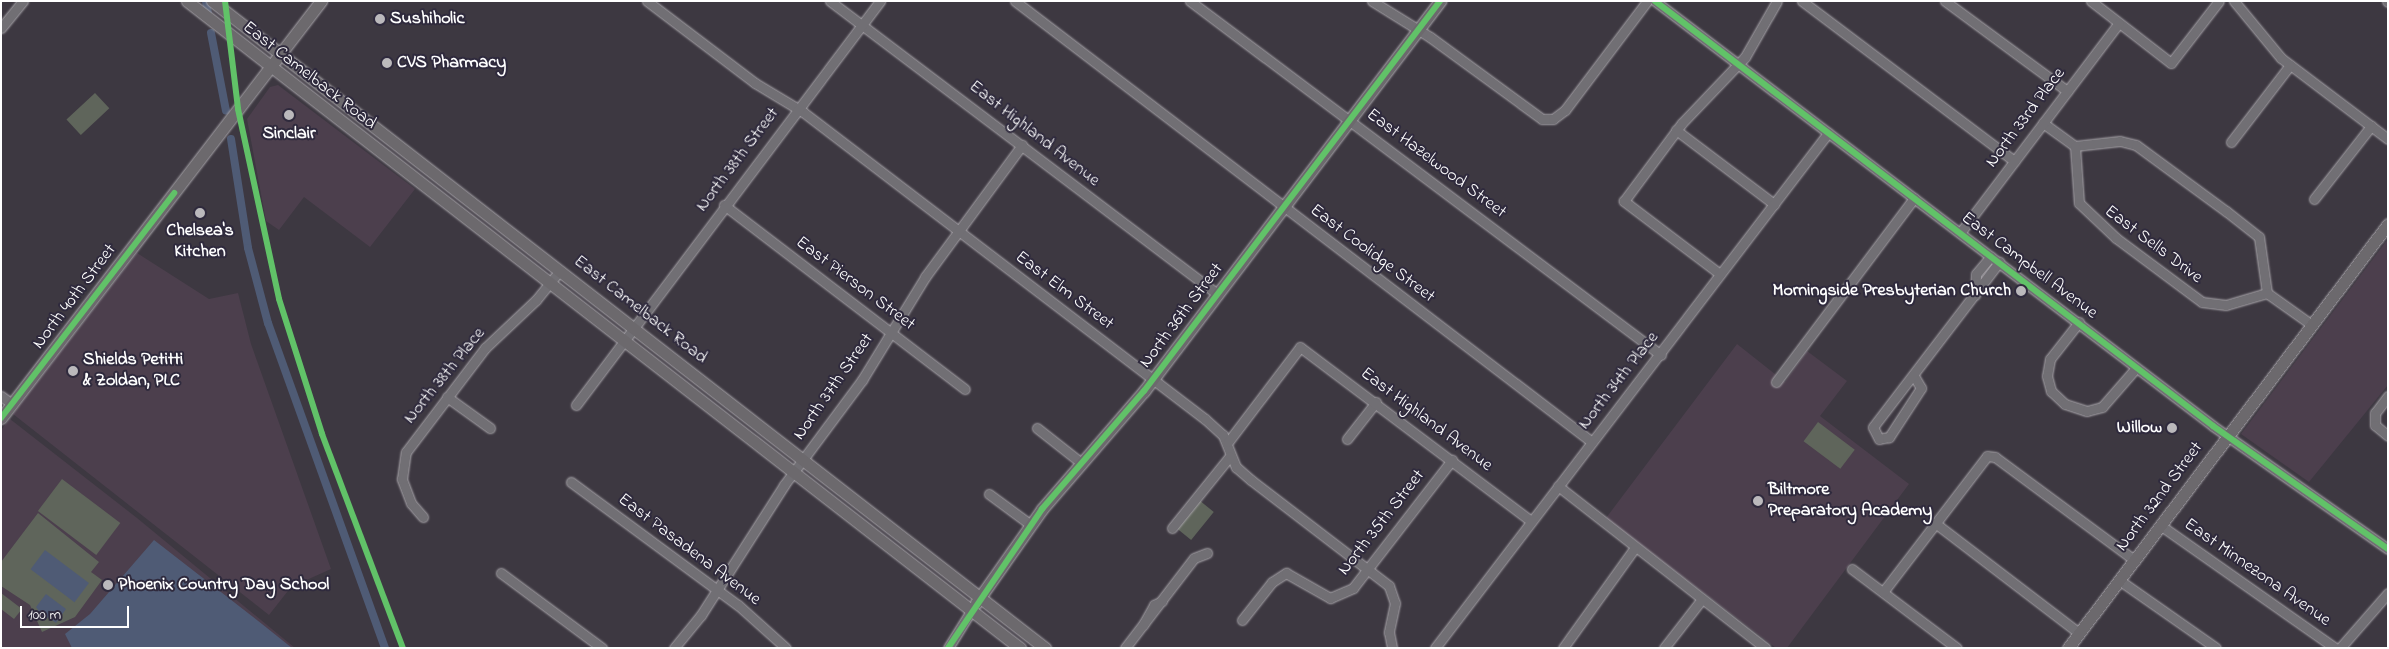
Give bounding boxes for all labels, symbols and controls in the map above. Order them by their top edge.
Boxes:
place label: Sushiholic [390,8,464,30]
marker: Sushiholic [374,13,386,25]
street label: East Camelback Road [238,17,380,135]
place label: CVS Pharmacy [397,52,506,74]
marker: CVS Pharmacy [381,57,393,69]
street label: North 33rd Place [1981,64,2071,172]
street label: East Highland Avenue [964,76,1104,192]
street label: North 38th Street [692,104,784,216]
street label: East Hazelwood Street [1362,104,1510,224]
marker: Sinclair [283,109,295,121]
place label: Sinclair [262,123,316,145]
street label: East Coolidge Street [1305,200,1439,308]
street label: East Sells Drive [2100,201,2206,289]
marker: Chelsea's Kitchen [194,207,206,219]
street label: East Campbell Avenue [1957,208,2101,324]
place label: Chelsea's Kitchen [166,221,234,264]
street label: East Pierson Street [791,232,919,336]
street label: North 40th Street [29,240,121,354]
street label: East Elm Street [1010,247,1118,335]
street label: East Camelback Road [569,251,711,369]
street label: North 36th Street [1135,259,1229,373]
place label: Morningside Presbyterian Church [1772,280,2011,302]
marker: Morningside Presbyterian Church [2015,285,2027,297]
street label: North 38th Place [400,324,490,428]
street label: North 34th Place [1574,328,1664,434]
street label: North 37th Street [789,329,879,445]
place label: Shields Petitti & Zoldan, PLC [83,350,183,392]
street label: East Highland Avenue [1356,363,1496,477]
marker: Shields Petitti & Zoldan, PLC [67,365,79,377]
place label: Willow [2117,417,2162,439]
marker: Willow [2166,422,2178,434]
street label: North 32nd Street [2112,438,2208,556]
street label: North 35th Street [1334,466,1430,580]
place label: Biltmore Preparatory Academy [1768,480,1932,522]
street label: East Pasadena Avenue [613,489,765,611]
marker: Biltmore Preparatory Academy [1752,495,1764,507]
street label: East Minnezona Avenue [2179,514,2335,632]
place label: Phoenix Country Day School [118,574,329,596]
marker: Phoenix Country Day School [102,579,114,591]
scale bar [22,596,131,628]
text: 100 m [28,604,61,626]

